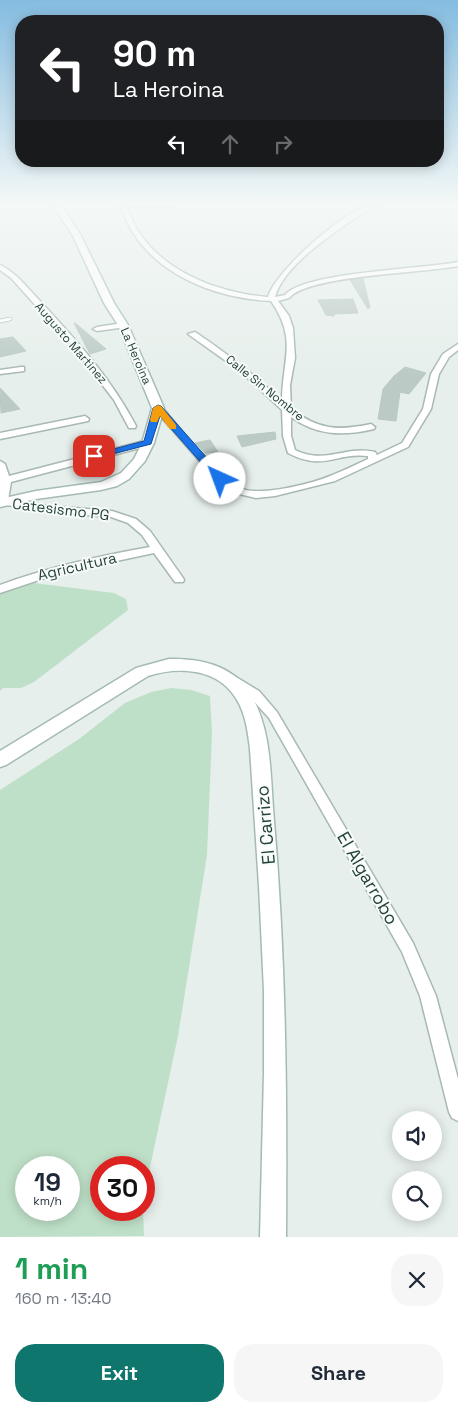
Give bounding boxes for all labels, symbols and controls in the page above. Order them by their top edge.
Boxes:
text: 90 m [113,32,196,76]
icon: left [30,35,95,100]
text: La Heroina [113,75,224,103]
icon: left [163,130,191,158]
icon: ahead [216,130,244,158]
icon: right [269,130,297,158]
street label: Augusto Martinez [31,299,111,387]
street label: La Heroina [117,325,155,387]
street label: Calle Sin Nombre [223,351,307,425]
pin [73,435,115,477]
icon: arrive [80,442,108,470]
position arrow [193,452,245,504]
street label: Catesismo PG [11,494,111,524]
street label: Agricultura [36,548,119,584]
street label: El Carrizo [250,785,280,865]
street label: El Algarrobo [332,827,404,929]
map controls [392,1111,442,1221]
button: sound [392,1111,442,1161]
speed limit sign: 30 [90,1156,155,1221]
text: 19 [34,1166,61,1198]
button: search [392,1171,442,1221]
text: km/h [33,1193,62,1209]
text: 1 min [15,1249,88,1288]
button: close [391,1254,443,1306]
text: 160 m · 13:40 [15,1288,111,1309]
button: Exit [15,1344,224,1402]
button: Share [234,1344,443,1402]

